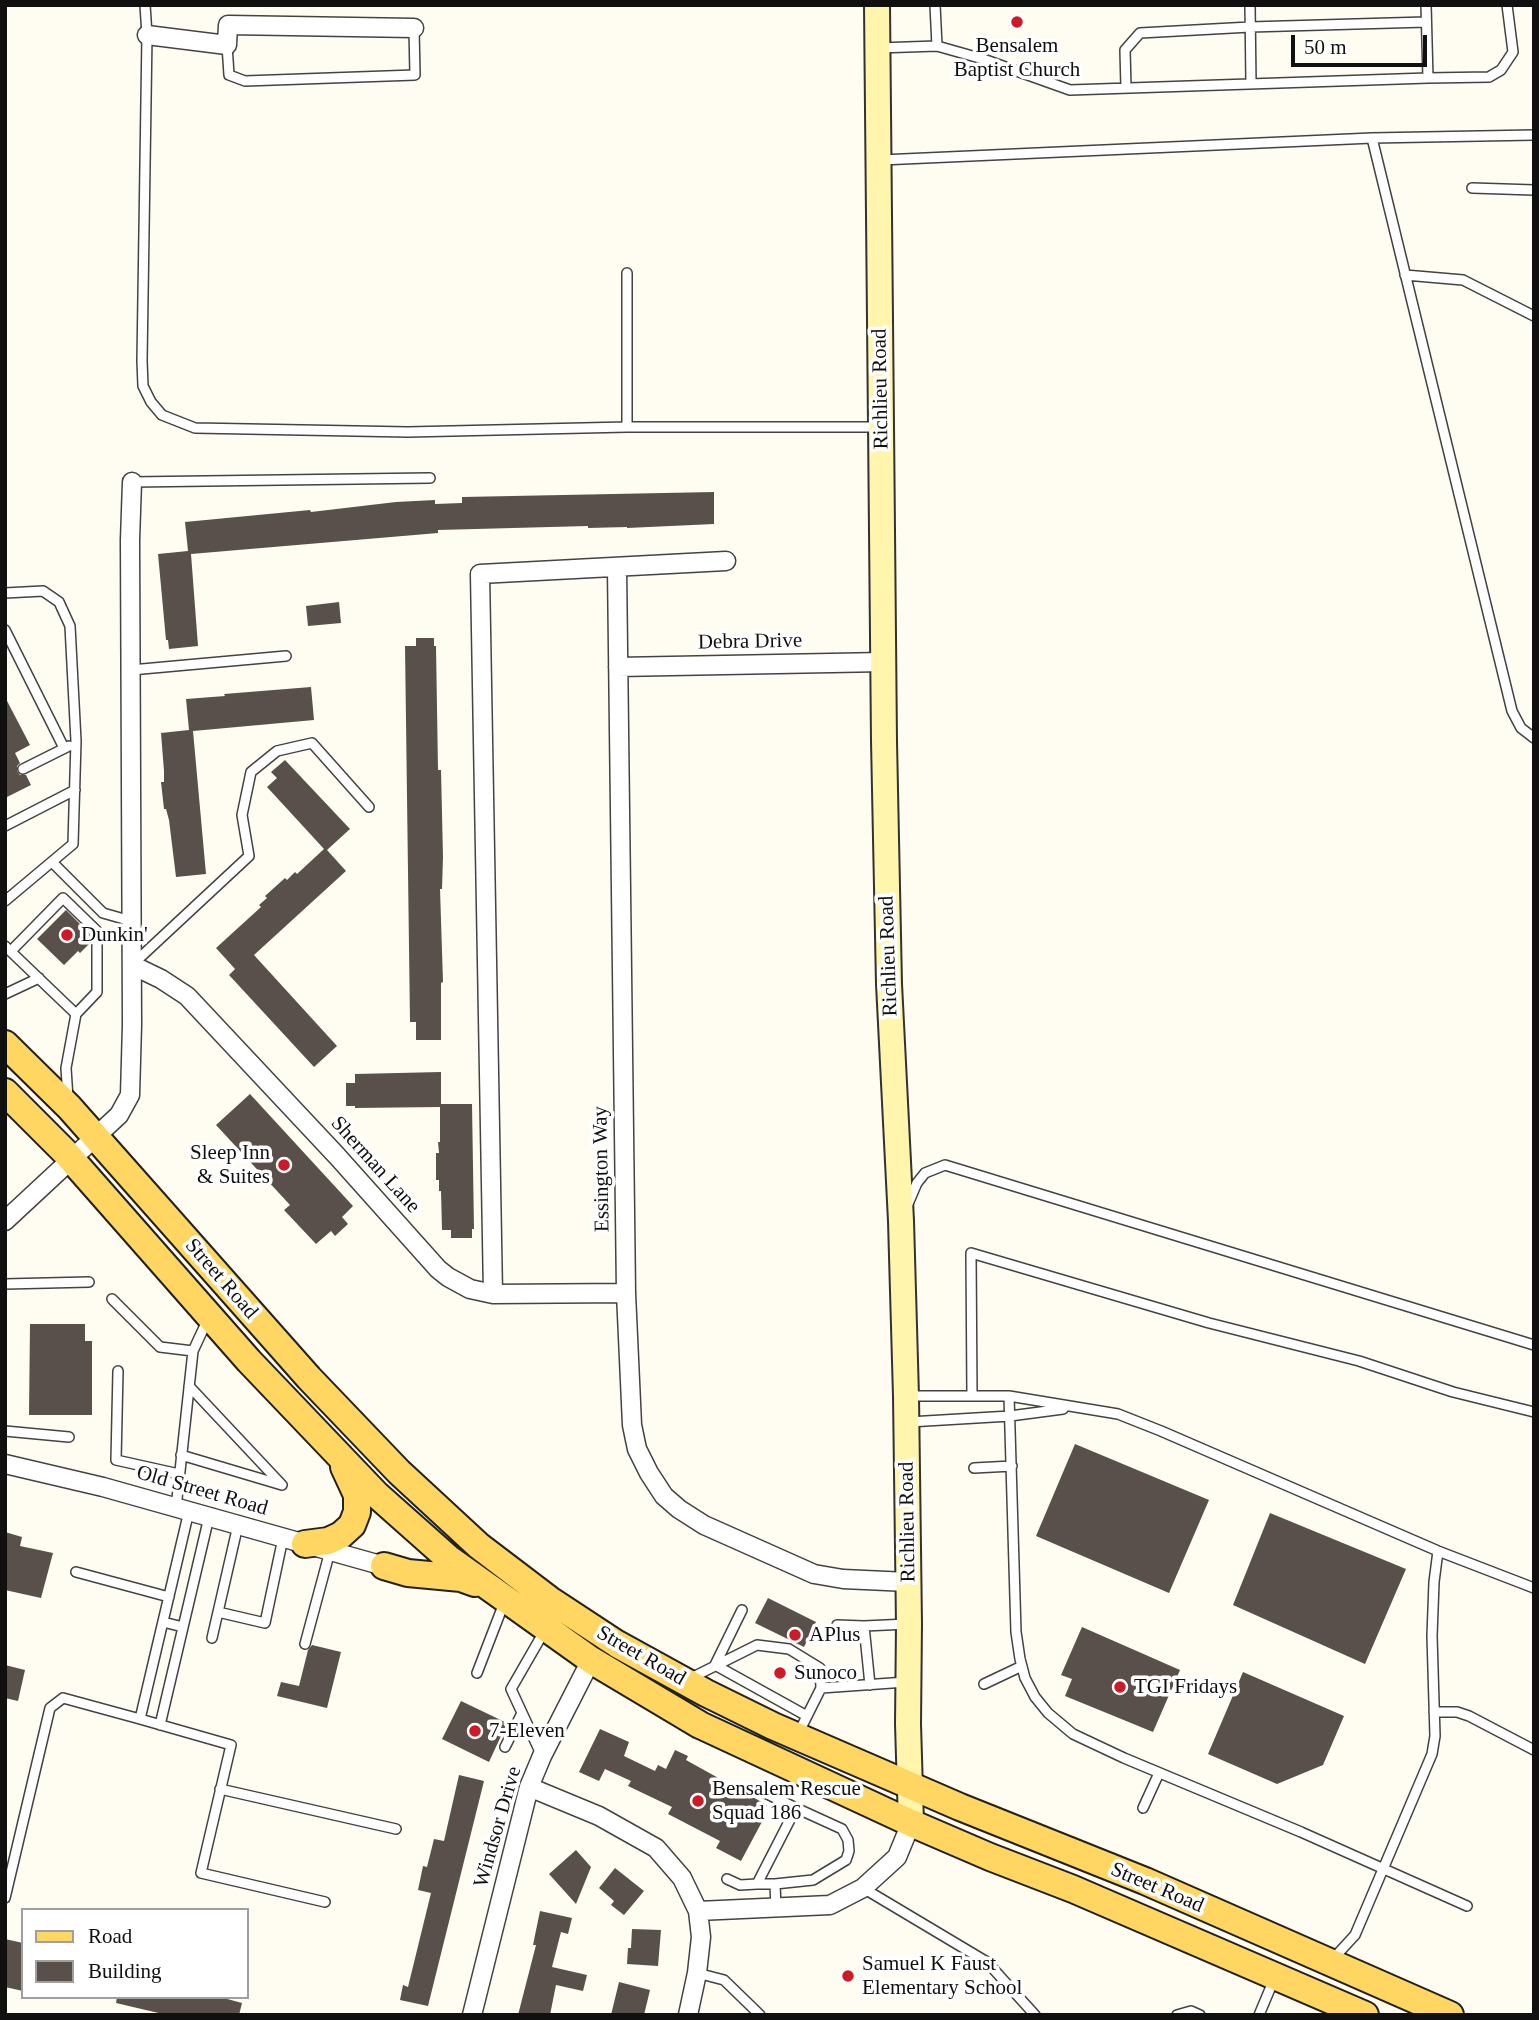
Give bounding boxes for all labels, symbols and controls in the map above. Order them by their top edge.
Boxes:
marker: Bensalem Baptist Church [1009,14,1025,30]
scale bar [1294,21,1430,65]
place label: Bensalem Baptist Church [954,33,1080,83]
text: 50 m [1304,35,1347,59]
street label: Richlieu Road [867,328,895,450]
street label: Debra Drive [698,628,802,656]
street label: Richlieu Road [874,895,904,1017]
place label: Dunkin' [81,922,148,948]
marker: Dunkin' [59,927,75,943]
street label: Essington Way [588,1106,616,1232]
street label: Sherman Lane [325,1111,425,1219]
place label: Sleep Inn & Suites [190,1140,270,1190]
marker: Sleep Inn & Suites [276,1157,292,1173]
street label: Street Road [179,1234,263,1324]
street label: Old Street Road [133,1460,271,1522]
street label: Richlieu Road [894,1461,922,1583]
street label: Street Road [592,1620,690,1692]
place label: APlus [809,1622,860,1648]
marker: APlus [787,1627,803,1643]
place label: Sunoco [794,1660,857,1686]
marker: Sunoco [772,1665,788,1681]
place label: TGI Fridays [1134,1674,1237,1700]
marker: TGI Fridays [1112,1679,1128,1695]
place label: 7-Eleven [489,1718,565,1744]
marker: 7-Eleven [467,1723,483,1739]
street label: Windsor Drive [469,1764,527,1890]
place label: Bensalem Rescue Squad 186 [712,1776,861,1826]
marker: Bensalem Rescue Squad 186 [690,1793,706,1809]
street label: Street Road [1107,1857,1207,1919]
legend [21,1908,248,1999]
text: Road [88,1924,132,1948]
place label: Samuel K Faust Elementary School [862,1951,1022,2001]
text: Building [88,1959,162,1983]
marker: Samuel K Faust Elementary School [840,1968,856,1984]

